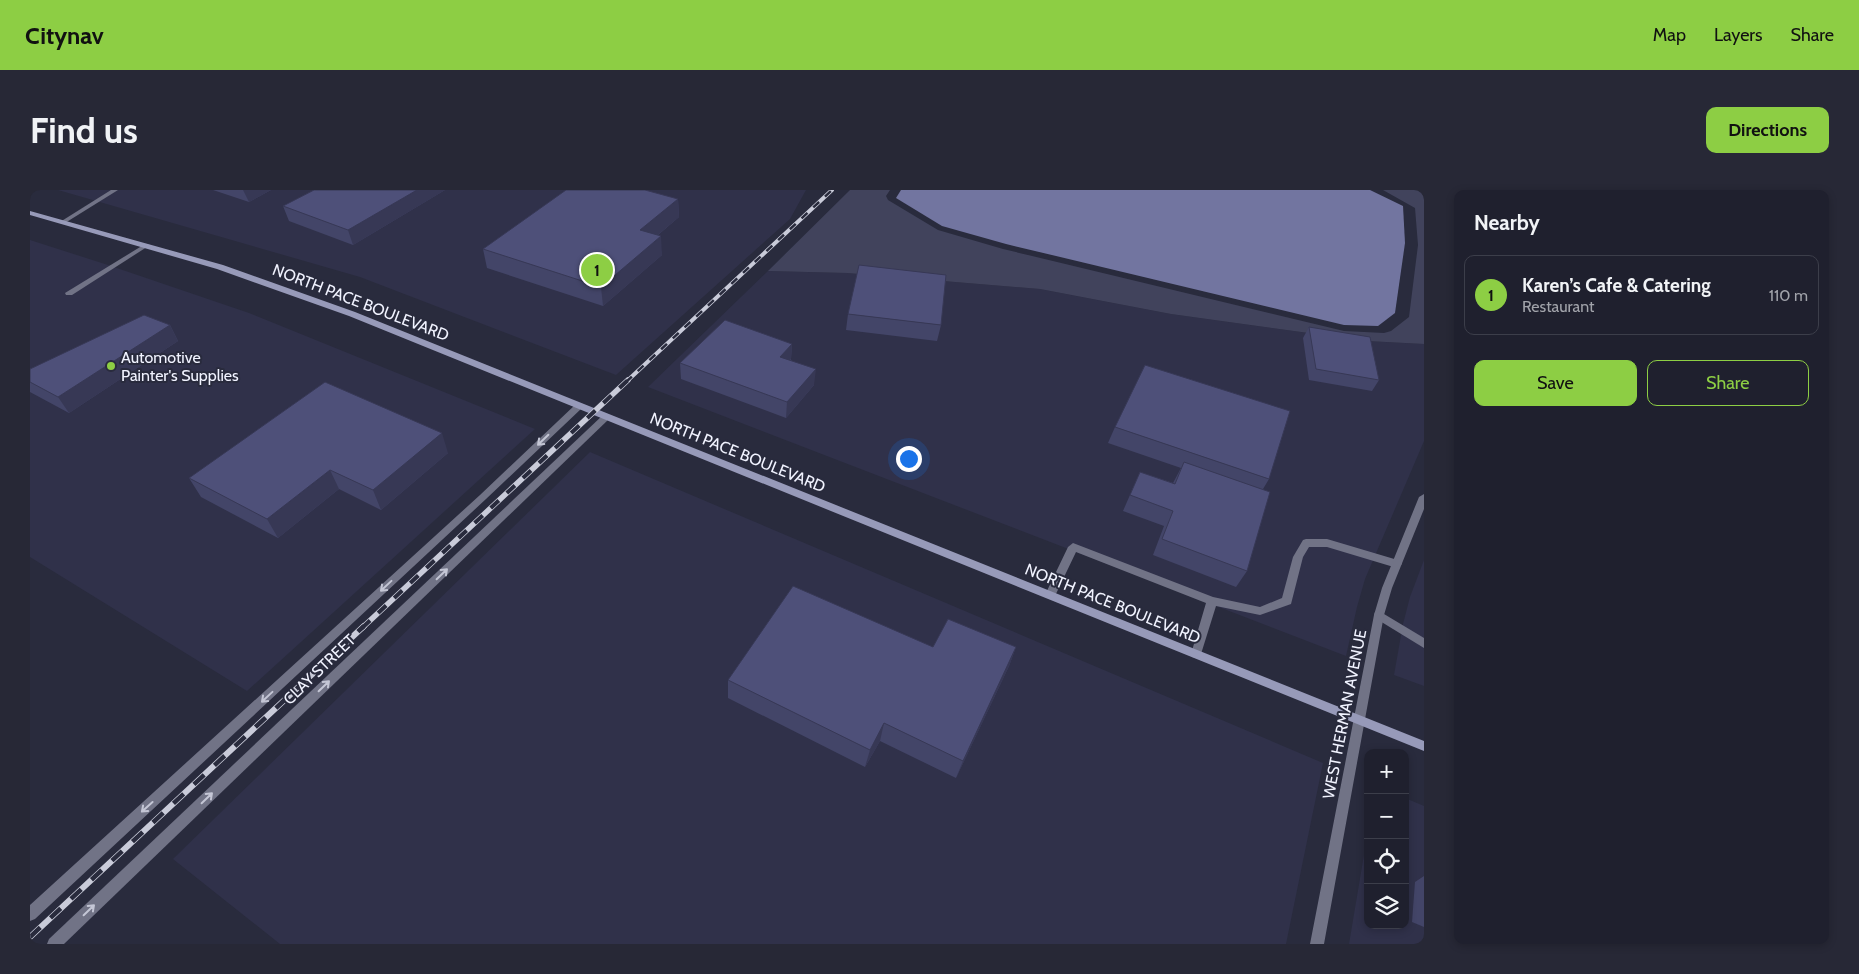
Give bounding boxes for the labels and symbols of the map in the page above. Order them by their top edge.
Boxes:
pin: 1 [581,251,613,289]
street label: NORTH PACE BOULEVARD [270,260,452,345]
place label: Automotive Painter's Supplies [121,348,239,385]
marker: Automotive Painter's Supplies [105,360,117,372]
street label: NORTH PACE BOULEVARD [647,409,828,496]
one-way arrow [537,434,550,446]
your location [896,446,922,472]
street label: NORTH PACE BOULEVARD [1022,560,1203,647]
one-way arrow [436,568,448,580]
one-way arrow [380,581,393,592]
street label: WEST HERMAN AVENUE [1319,628,1370,801]
street label: CLAY STREET [279,630,360,709]
one-way arrow [318,680,331,692]
one-way arrow [260,691,273,703]
one-way arrow [201,792,213,804]
one-way arrow [141,801,154,812]
one-way arrow [83,904,96,916]

